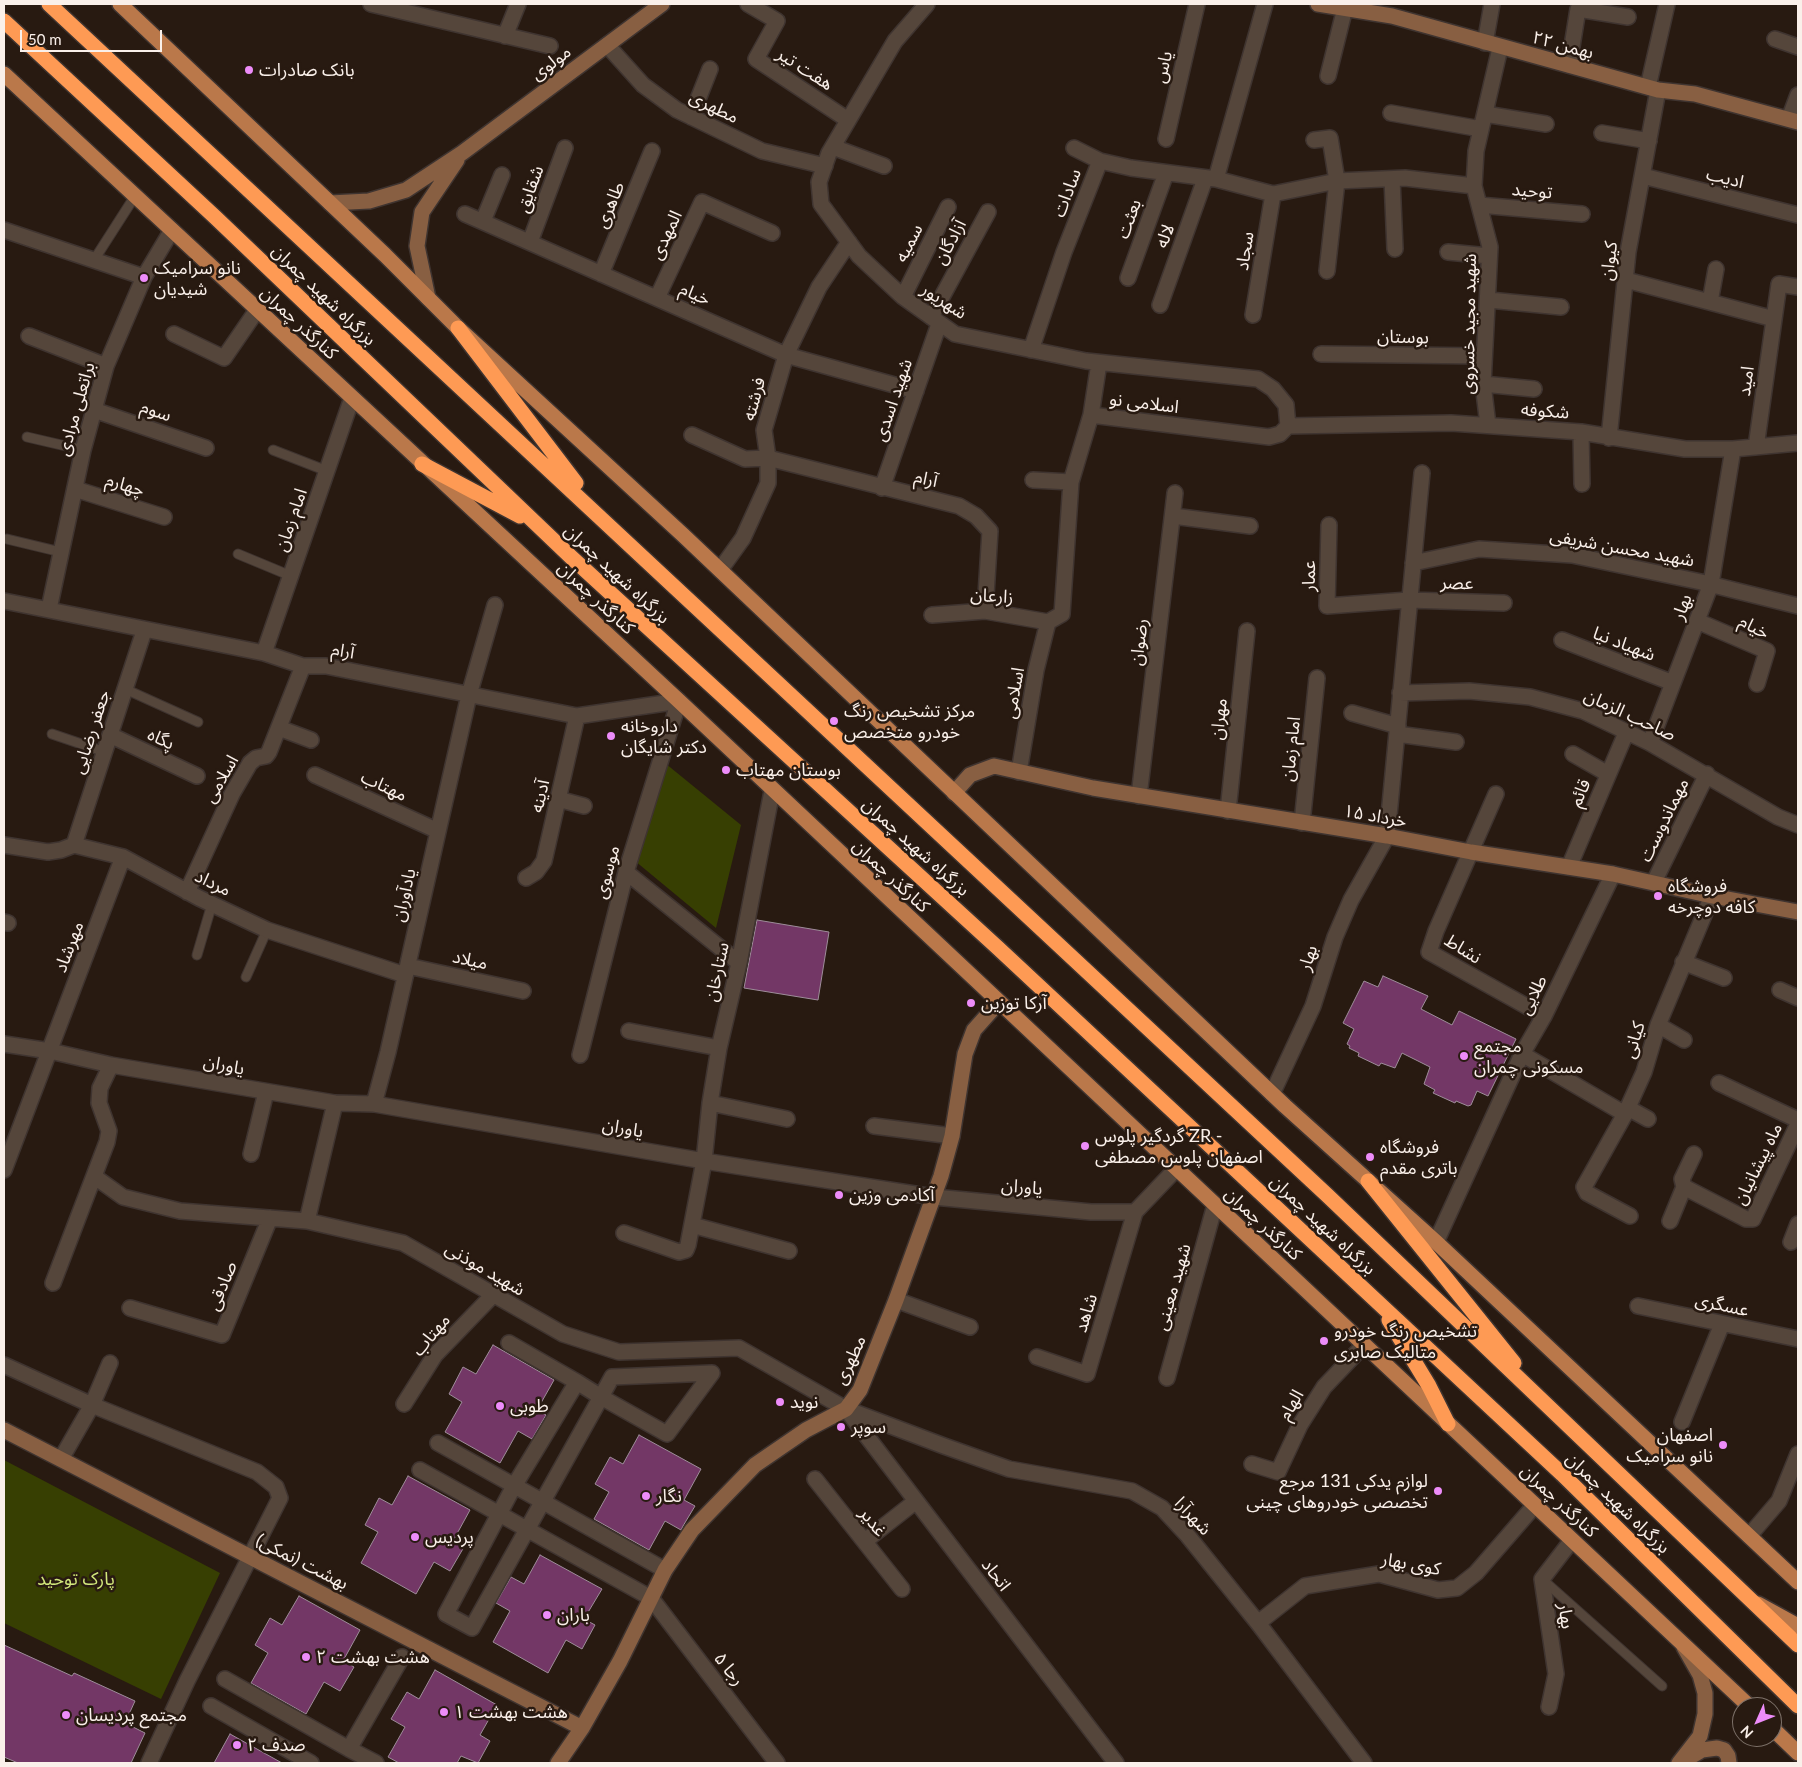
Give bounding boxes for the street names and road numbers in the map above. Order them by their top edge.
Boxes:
street label: ۲۲ بهمن [1530,26,1596,64]
street label: مولوی [527,41,575,85]
street label: هفت تیر [773,43,837,95]
street label: یاس [1149,49,1177,85]
street label: مطهری [686,86,742,128]
street label: شقایق [512,163,548,215]
street label: ادیب [1704,163,1746,193]
street label: سادات [1048,166,1086,220]
street label: طاهری [591,178,629,232]
street label: توحید [1511,178,1553,204]
street label: بعثت [1112,196,1146,242]
street label: المهدی [645,207,687,263]
street label: آزادگان [929,216,971,268]
street label: سمیه [890,220,928,266]
street label: لاله [1151,221,1179,251]
street label: سجاد [1231,230,1259,272]
street label: بزرگراه شهید چمران [267,240,381,350]
street label: کیوان [1596,240,1622,282]
street label: شهید مجید خسروی [1457,253,1481,395]
street label: خیام [676,278,714,310]
street label: شهریور [917,278,971,324]
street label: کنارگذر چمران [256,282,342,364]
street label: بوستان [1377,326,1429,348]
street label: شهید اسدی [869,356,917,444]
street label: براتعلی مرادی [52,360,100,458]
street label: امید [1733,365,1759,397]
street label: فرشته [738,375,770,423]
street label: اسلامی نو [1108,388,1180,418]
street label: سوم [138,396,174,426]
street label: شکوفه [1520,399,1570,423]
street label: آرام [912,466,940,492]
street label: چهارم [103,469,147,501]
street label: امام زمان [270,486,312,554]
street label: بزرگراه شهید چمران [560,520,674,628]
street label: شهید محسن شریفی [1548,525,1696,571]
street label: کنارگذر چمران [553,557,639,639]
street label: عمار [1298,560,1320,592]
street label: عصر [1440,572,1474,594]
street label: زارعان [970,584,1014,608]
street label: بهار [1667,591,1697,623]
street label: خیام [1735,610,1773,644]
street label: رضوان [1125,617,1153,667]
street label: شهیاد نیا [1590,622,1658,666]
street label: آرام [330,638,356,664]
street label: اسلامی [999,666,1029,720]
street label: صاحب الزمان [1581,684,1679,746]
street label: جعفر رضایی [67,687,115,777]
street label: مهران [1206,697,1232,741]
street label: امام زمان [1277,715,1305,783]
street label: پگاه [144,723,178,755]
street label: اسلامی [199,751,243,807]
street label: مهتاب [358,766,410,806]
street label: مهماندوست [1634,775,1694,865]
street label: قائم [1565,776,1595,810]
street label: آدینه [526,777,554,815]
street label: بزرگراه شهید چمران [858,793,974,901]
street label: ۱۵ خرداد [1342,800,1408,832]
street label: کنارگذر چمران [848,835,934,917]
street label: موسوی [590,843,624,901]
street label: مرداد [191,865,235,901]
street label: یادآوران [387,866,421,924]
street label: مهرشاد [49,918,89,976]
street label: نشاط [1441,929,1485,969]
street label: ستارخان [700,940,734,1004]
street label: بهار [1294,942,1322,974]
street label: میلاد [450,946,490,974]
street label: طلایی [1514,972,1552,1018]
street label: کیانی [1618,1019,1650,1061]
street label: یاوران [202,1050,246,1080]
street label: یاوران [601,1114,645,1142]
street label: ماه پیشانیان [1729,1120,1787,1208]
street label: بزرگراه شهید چمران [1266,1171,1380,1279]
street label: یاوران [1000,1174,1044,1200]
street label: کنارگذر چمران [1220,1183,1306,1265]
street label: شهید موذنی [441,1237,529,1301]
street label: شهید معینی [1150,1241,1196,1333]
street label: صادقی [202,1258,242,1314]
street label: عسگری [1693,1289,1751,1321]
street label: شاهد [1070,1291,1102,1335]
street label: مهتاب [407,1310,455,1360]
street label: مطهری [829,1332,871,1388]
street label: الهام [1274,1386,1308,1424]
street label: بزرگراه شهید چمران [1561,1448,1675,1558]
street label: کنارگذر چمران [1516,1460,1602,1542]
street label: شهرآرا [1170,1492,1216,1540]
street label: غدیر [855,1503,891,1541]
street label: بهشت (نمکی) [252,1529,352,1595]
street label: کوی بهار [1380,1548,1442,1580]
street label: اتحاد [977,1555,1015,1595]
street label: بهار [1554,1602,1578,1630]
street label: رجا ۵ [709,1648,749,1690]

